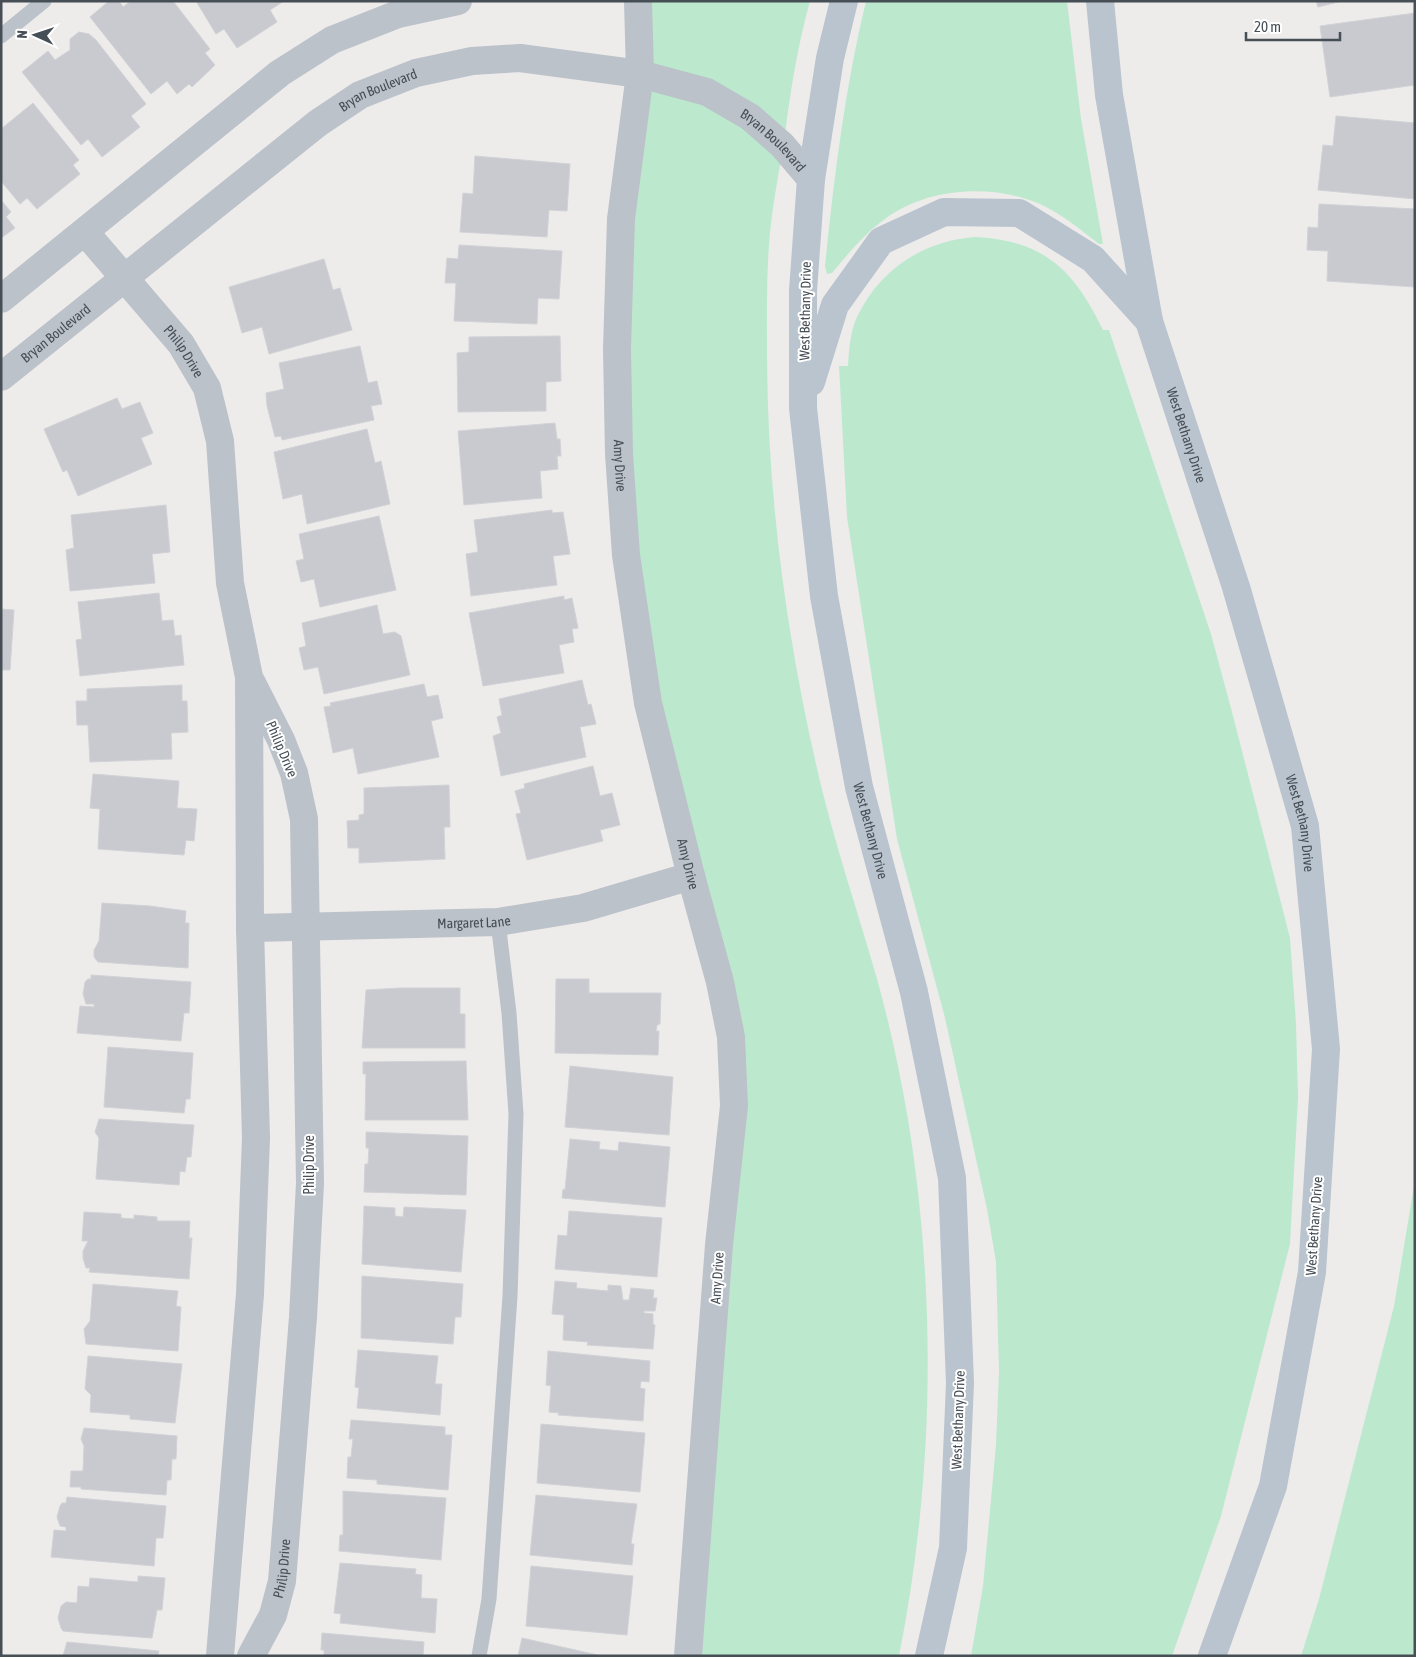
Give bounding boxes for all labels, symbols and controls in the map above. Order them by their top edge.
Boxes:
north arrow [10,10,60,60]
scale bar [1246,10,1340,42]
text: 20 m [1254,18,1281,35]
text: N [14,30,30,39]
street label: Bryan Boulevard [336,65,419,115]
street label: Bryan Boulevard [738,105,809,175]
street label: West Bethany Drive [796,261,814,361]
street label: Bryan Boulevard [18,301,94,366]
street label: Philip Drive [160,322,207,380]
street label: West Bethany Drive [1163,386,1209,485]
street label: Amy Drive [611,440,630,492]
street label: Philip Drive [263,718,301,780]
street label: West Bethany Drive [1283,773,1317,873]
street label: West Bethany Drive [850,781,891,881]
street label: Amy Drive [674,837,702,891]
street label: Margaret Lane [437,912,512,931]
street label: Philip Drive [301,1135,317,1195]
street label: West Bethany Drive [1303,1176,1325,1276]
street label: Amy Drive [707,1252,727,1304]
street label: West Bethany Drive [948,1370,968,1470]
street label: Philip Drive [270,1538,293,1600]

